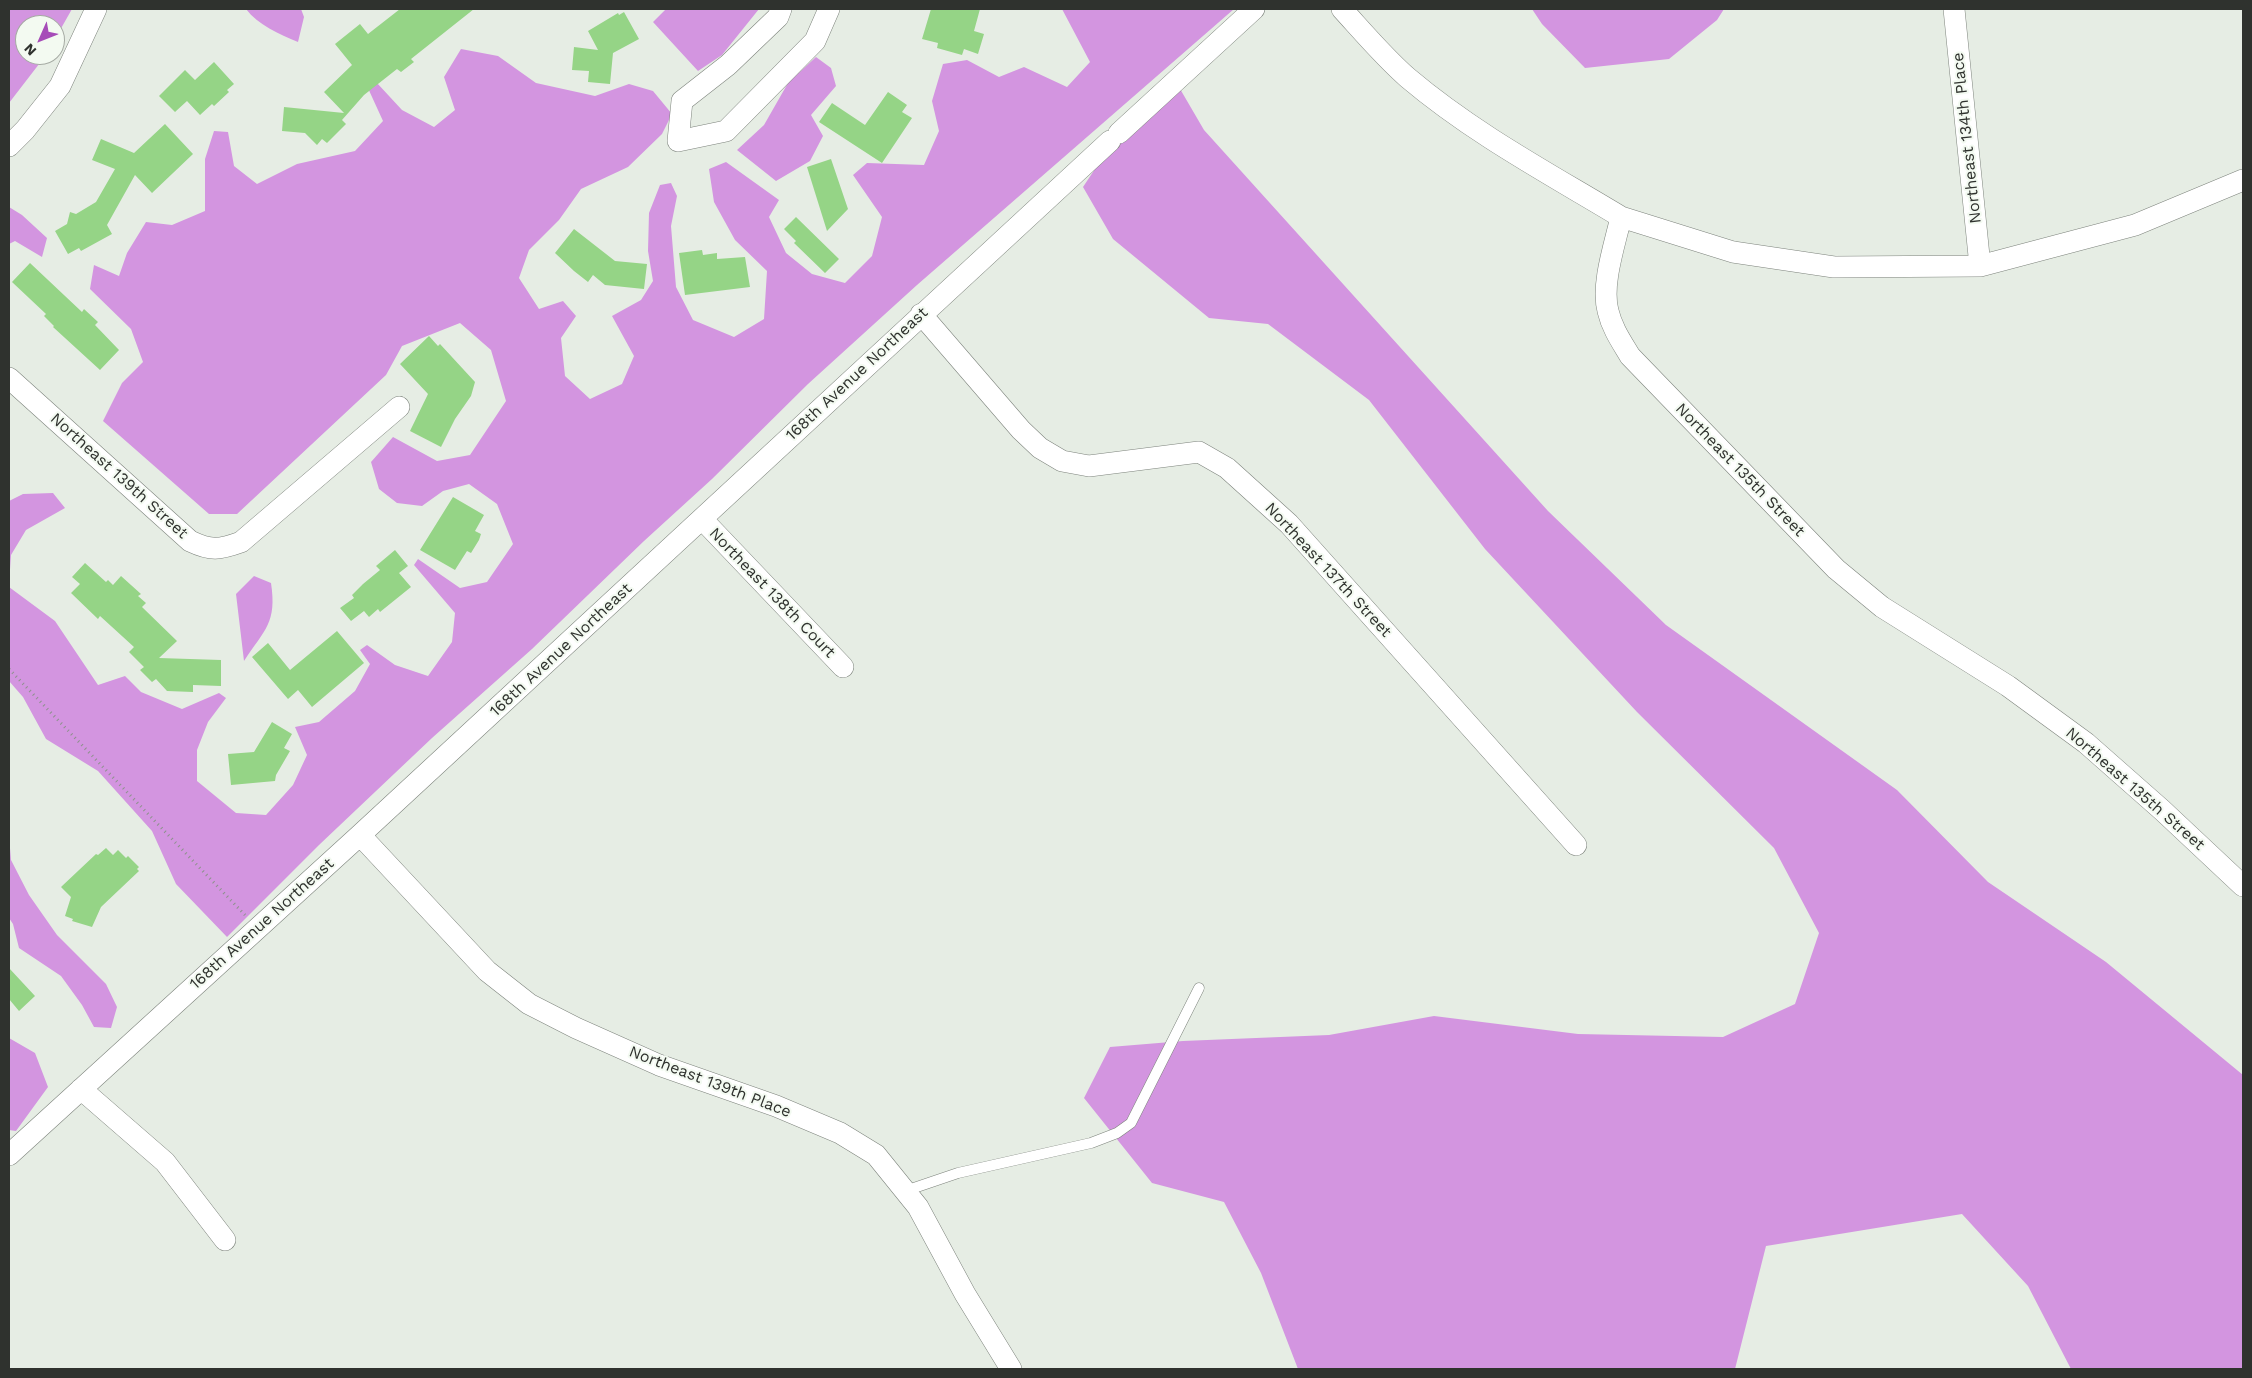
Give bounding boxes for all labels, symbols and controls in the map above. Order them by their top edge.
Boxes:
north arrow [15,15,65,65]
text: N [21,40,39,59]
street label: Northeast 134th Place [1948,51,1986,225]
street label: 168th Avenue Northeast [782,303,932,445]
street label: Northeast 135th Street [1671,399,1809,541]
street label: Northeast 139th Street [46,409,192,543]
street label: Northeast 137th Street [1261,499,1395,641]
street label: Northeast 138th Court [705,524,839,662]
street label: 168th Avenue Northeast [486,579,636,721]
street label: Northeast 135th Street [2062,723,2208,855]
street label: 168th Avenue Northeast [186,854,338,994]
street label: Northeast 139th Place [626,1042,794,1122]

